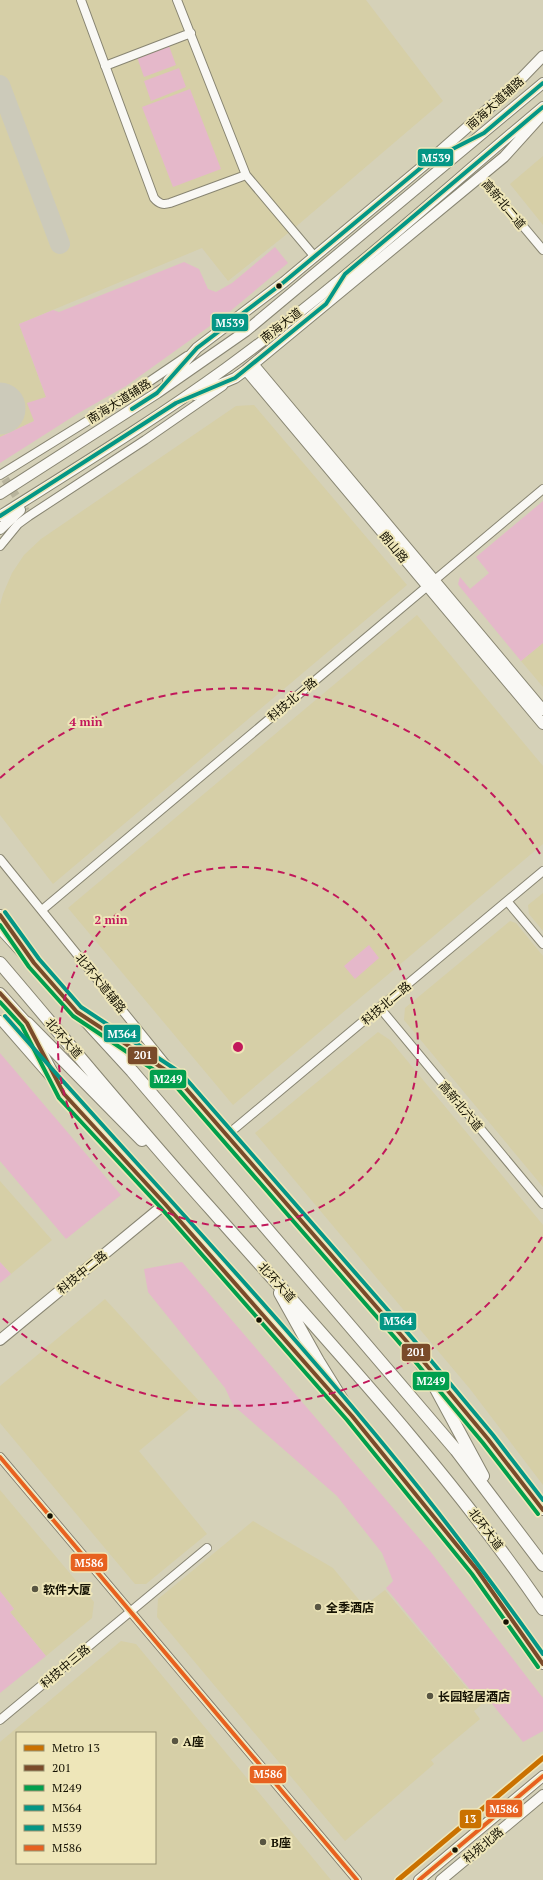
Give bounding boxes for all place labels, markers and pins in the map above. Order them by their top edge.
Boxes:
unlabelled marker [274,281,284,291]
centre of rings [231,1040,245,1054]
unlabelled marker [254,1315,264,1325]
unlabelled marker [45,1511,55,1521]
place label: 软件大厦 [43,1582,91,1597]
marker: 软件大厦 [30,1584,40,1594]
place label: 全季酒店 [326,1600,374,1615]
marker: 全季酒店 [313,1602,323,1612]
unlabelled marker [501,1617,511,1627]
place label: 长园轻居酒店 [438,1689,510,1704]
marker: 长园轻居酒店 [425,1691,435,1701]
place label: A座 [183,1734,204,1749]
marker: A座 [170,1736,180,1746]
place label: B座 [271,1835,291,1850]
marker: B座 [258,1837,268,1847]
unlabelled marker [450,1845,460,1855]

